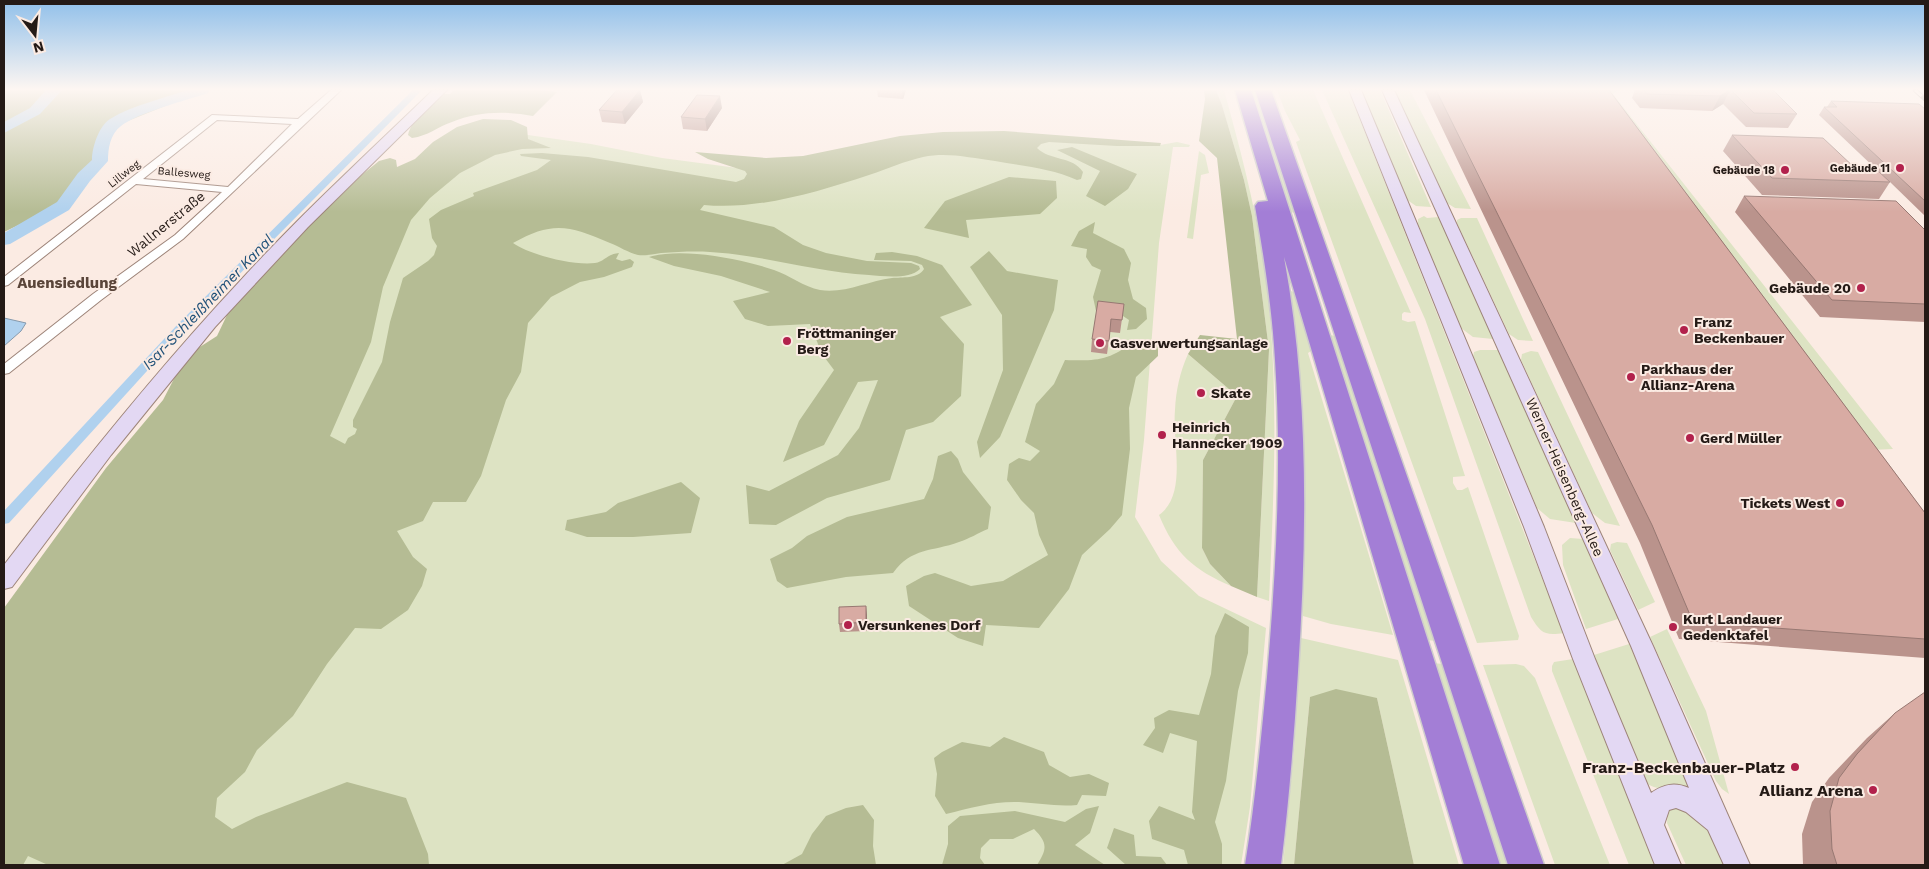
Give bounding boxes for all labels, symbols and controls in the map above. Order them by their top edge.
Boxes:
north arrow [10,10,60,60]
text: N [31,38,46,57]
street label: Lillweg [105,157,143,191]
place label: Gebäude 11 [1830,162,1890,175]
marker: Gebäude 11 [1894,162,1906,174]
street label: Ballesweg [157,164,211,182]
place label: Gebäude 18 [1713,164,1775,177]
marker: Gebäude 18 [1779,164,1791,176]
street label: Wallnerstraße [124,188,208,260]
water label: Isar-Schleißheimer Kanal [139,230,278,373]
district label: Auensiedlung [17,274,117,292]
place label: Gebäude 20 [1769,280,1851,296]
marker: Gebäude 20 [1855,282,1867,294]
place label: Franz Beckenbauer [1694,314,1784,346]
marker: Franz Beckenbauer [1678,324,1690,336]
place label: Fröttmaninger Berg [797,325,896,357]
marker: Fröttmaninger Berg [781,335,793,347]
place label: Gasverwertungsanlage [1110,335,1268,351]
marker: Gasverwertungsanlage [1094,337,1106,349]
place label: Parkhaus der Allianz-Arena [1641,361,1736,393]
marker: Parkhaus der Allianz-Arena [1625,371,1637,383]
place label: Skate [1211,385,1251,401]
marker: Skate [1195,387,1207,399]
street label: Werner-Heisenberg-Allee [1523,395,1607,559]
place label: Heinrich Hannecker 1909 [1172,419,1282,451]
marker: Heinrich Hannecker 1909 [1156,429,1168,441]
place label: Gerd Müller [1700,430,1782,446]
marker: Gerd Müller [1684,432,1696,444]
place label: Tickets West [1740,495,1830,511]
marker: Tickets West [1834,497,1846,509]
place label: Kurt Landauer Gedenktafel [1683,611,1782,643]
place label: Versunkenes Dorf [858,617,981,633]
marker: Versunkenes Dorf [842,619,854,631]
marker: Kurt Landauer Gedenktafel [1667,621,1679,633]
place label: Franz-Beckenbauer-Platz [1582,758,1785,777]
marker: Franz-Beckenbauer-Platz [1789,761,1801,773]
place label: Allianz Arena [1759,781,1864,800]
marker: Allianz Arena [1867,784,1879,796]

